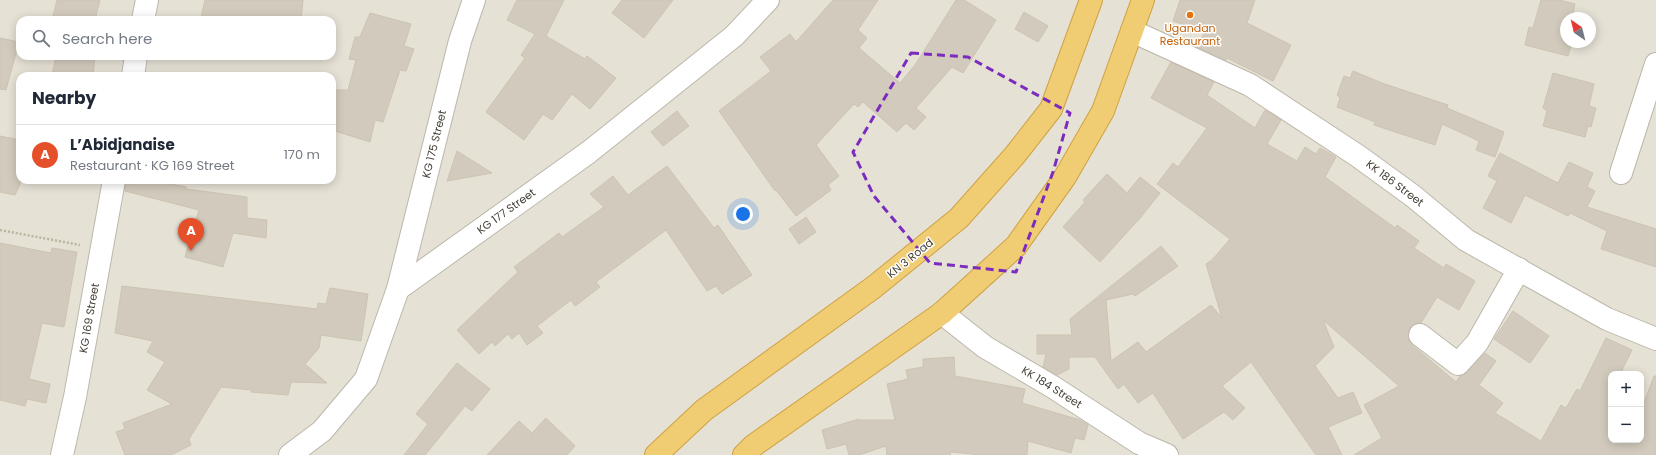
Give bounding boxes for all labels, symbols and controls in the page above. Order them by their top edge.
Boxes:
marker: Ugandan Restaurant [1185,10,1195,20]
north arrow [1560,12,1596,48]
search box [16,16,336,60]
place label: Ugandan Restaurant [1160,20,1220,49]
icon: search [30,27,52,49]
text: Search here [62,28,152,49]
text: Nearby [32,86,96,110]
street label: KG 175 Street [418,108,450,180]
text: L’Abidjanaise [70,134,175,155]
text: A [40,145,50,164]
text: 170 m [284,145,320,164]
text: Restaurant · KG 169 Street [70,156,235,175]
street label: KK 186 Street [1363,156,1427,210]
street label: KG 177 Street [473,184,539,238]
your location [733,204,753,224]
pin: A [178,218,204,251]
street label: KN 3 Road [883,234,937,282]
street label: KG 169 Street [75,282,103,354]
street label: KK 184 Street [1019,362,1085,412]
map controls [1608,371,1644,443]
button: + [1608,371,1644,407]
button: − [1608,407,1644,443]

